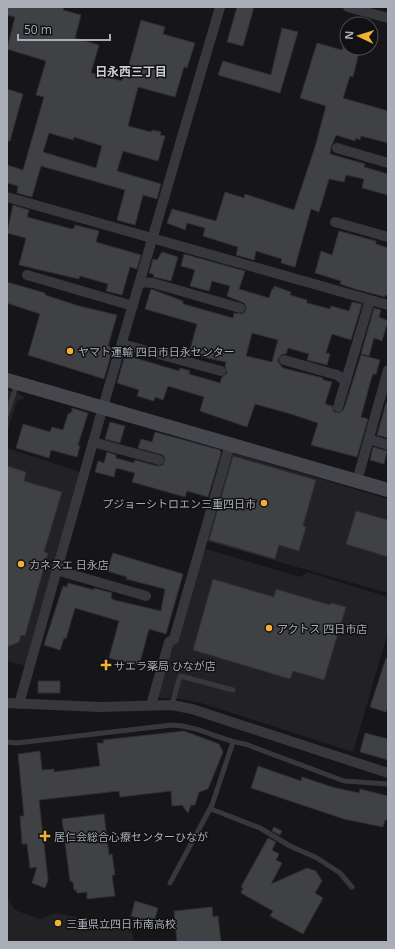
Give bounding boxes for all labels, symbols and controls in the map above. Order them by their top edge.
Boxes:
scale bar [18,16,110,42]
north arrow [339,16,379,56]
text: 50 m [24,21,52,38]
text: N [341,30,356,40]
district label: 日永西三丁目 [95,63,167,80]
place label: ヤマト運輸 四日市日永センター [78,344,235,359]
marker: ヤマト運輸 四日市日永センター [65,346,75,356]
place label: プジョーシトロエン三重四日市 [102,496,256,511]
marker: プジョーシトロエン三重四日市 [259,498,269,508]
place label: カネスエ 日永店 [29,557,109,572]
marker: カネスエ 日永店 [16,559,26,569]
place label: アクトス 四日市店 [277,621,367,636]
marker: アクトス 四日市店 [264,623,274,633]
place label: サエラ薬局 ひなが店 [114,658,216,673]
marker: サエラ薬局 ひなが店 [101,660,111,670]
place label: 居仁会総合心療センターひなが [54,829,208,844]
marker: 居仁会総合心療センターひなが [39,830,51,842]
place label: 三重県立四日市南高校 [66,916,176,931]
marker: 三重県立四日市南高校 [53,918,63,928]

